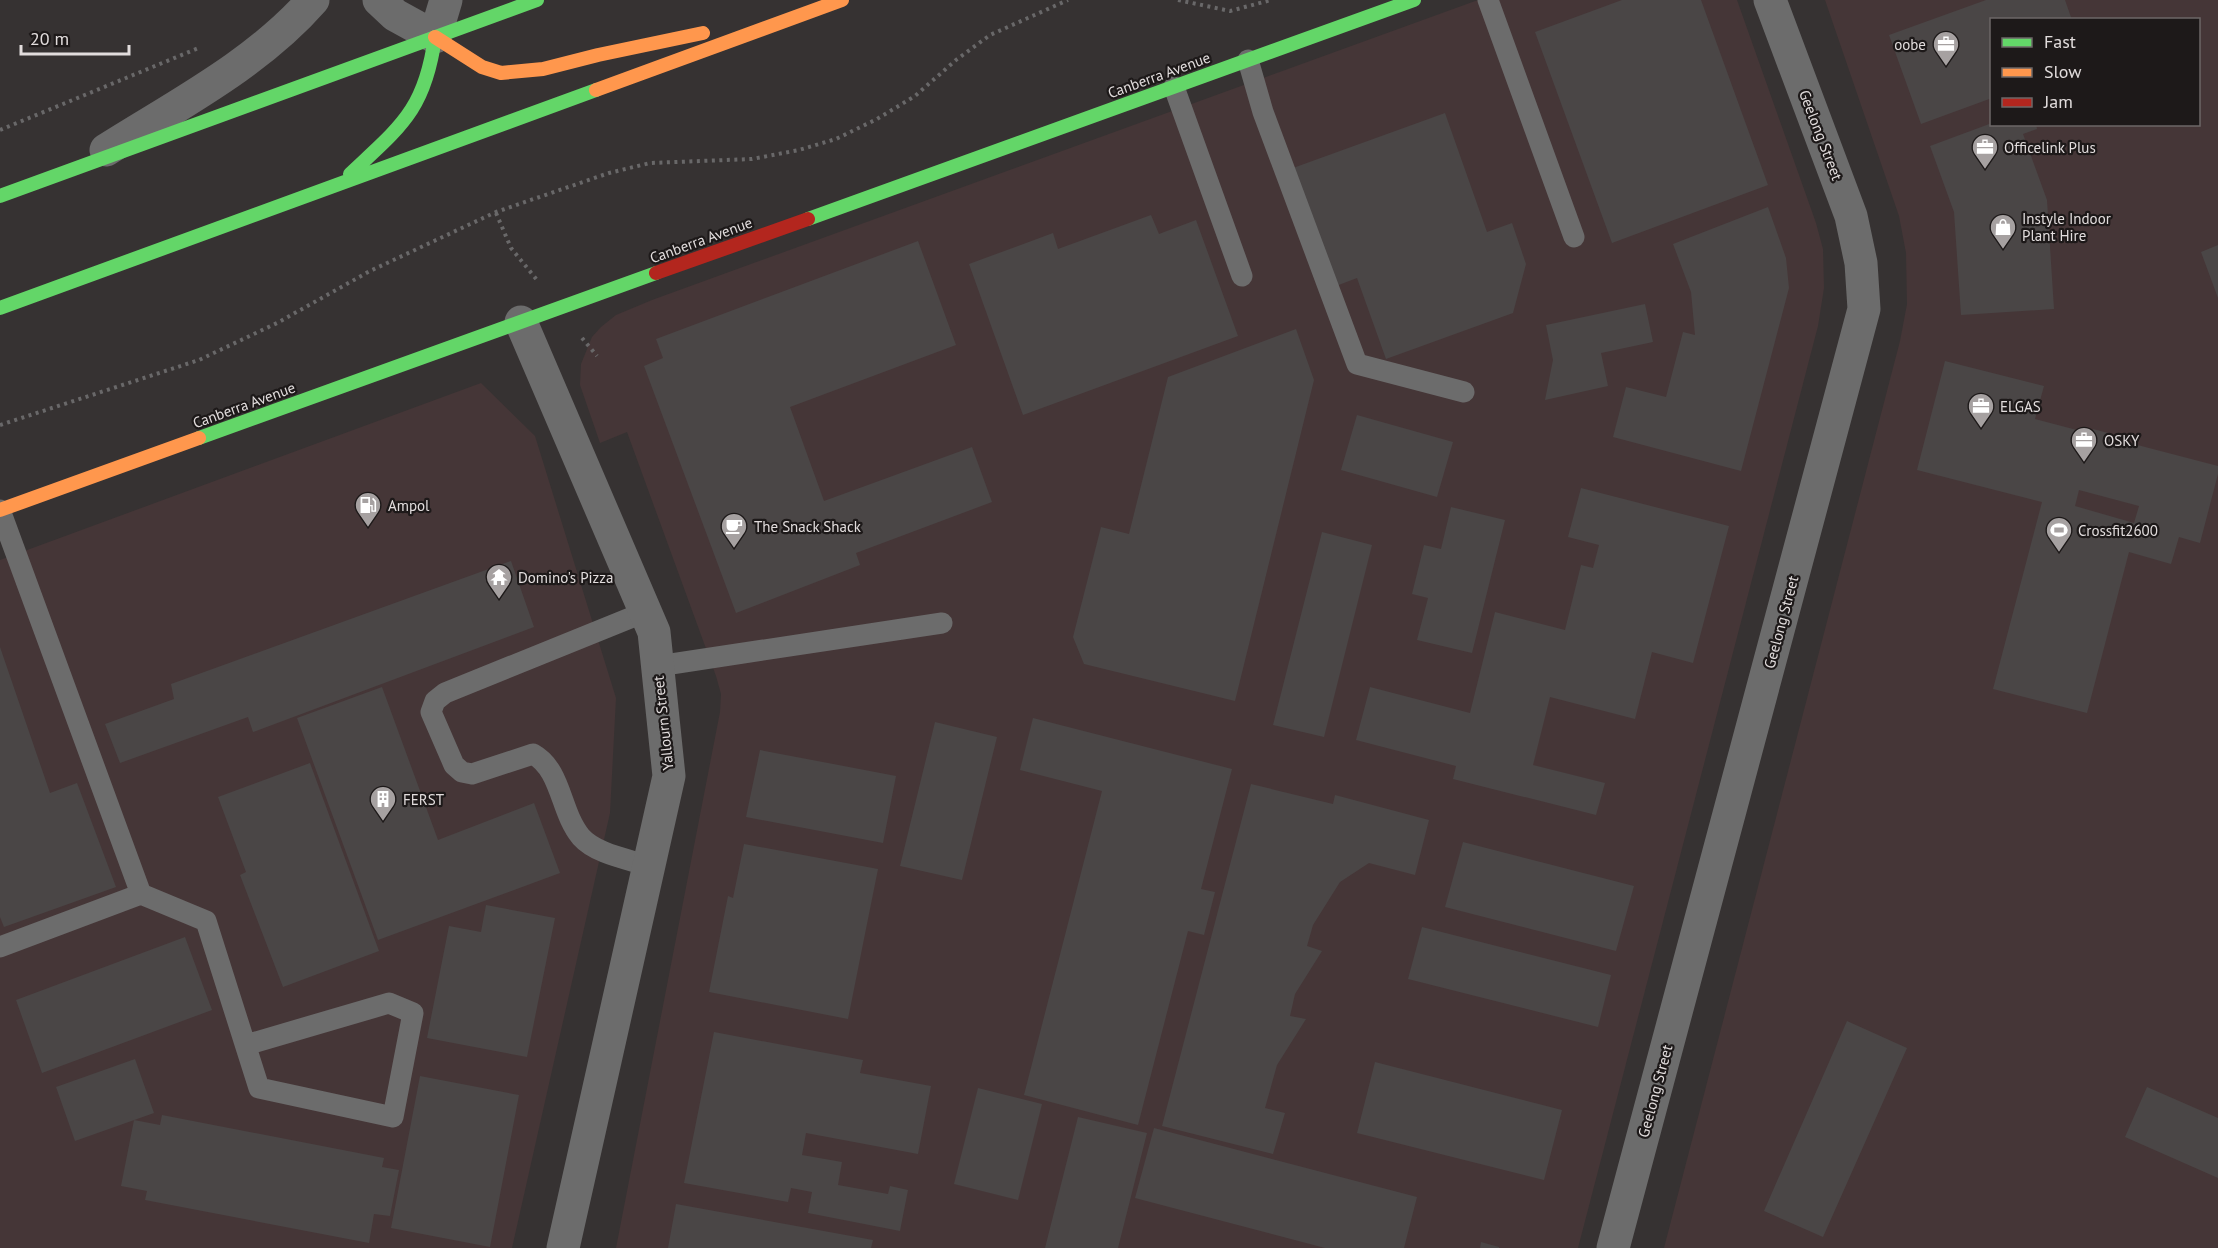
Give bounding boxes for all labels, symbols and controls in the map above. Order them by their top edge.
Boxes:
scale bar [21,18,129,56]
legend [1990,18,2200,126]
text: 20 m [30,27,69,50]
office icon: oobe [1931,29,1961,67]
text: Fast [2044,30,2076,53]
place label: oobe [1894,35,1926,54]
street label: Canberra Avenue [1105,48,1213,102]
text: Slow [2044,60,2082,83]
street label: Geelong Street [1795,87,1847,183]
text: Jam [2043,90,2073,113]
office icon: Officelink Plus [1970,132,2000,170]
place label: Officelink Plus [2004,138,2096,157]
place label: Instyle Indoor Plant Hire [2022,209,2111,245]
shop icon: Instyle Indoor Plant Hire [1988,212,2018,250]
street label: Canberra Avenue [647,213,755,267]
street label: Canberra Avenue [190,378,298,432]
office icon: ELGAS [1966,391,1996,429]
place label: ELGAS [2000,397,2041,416]
office icon: OSKY [2069,425,2099,463]
place label: OSKY [2104,431,2140,450]
fuel station icon: Ampol [353,490,383,528]
place label: Ampol [388,496,430,515]
cafe icon: The Snack Shack [719,511,749,549]
sports icon: Crossfit2600 [2044,515,2074,553]
place label: The Snack Shack [754,517,862,536]
place label: Crossfit2600 [2078,521,2158,540]
temple icon: Domino's Pizza [484,562,514,600]
place label: Domino's Pizza [518,568,613,587]
street label: Geelong Street [1759,574,1803,670]
street label: Yallourn Street [649,675,677,771]
building icon: FERST [368,784,398,822]
place label: FERST [403,790,445,809]
street label: Geelong Street [1633,1043,1677,1139]

